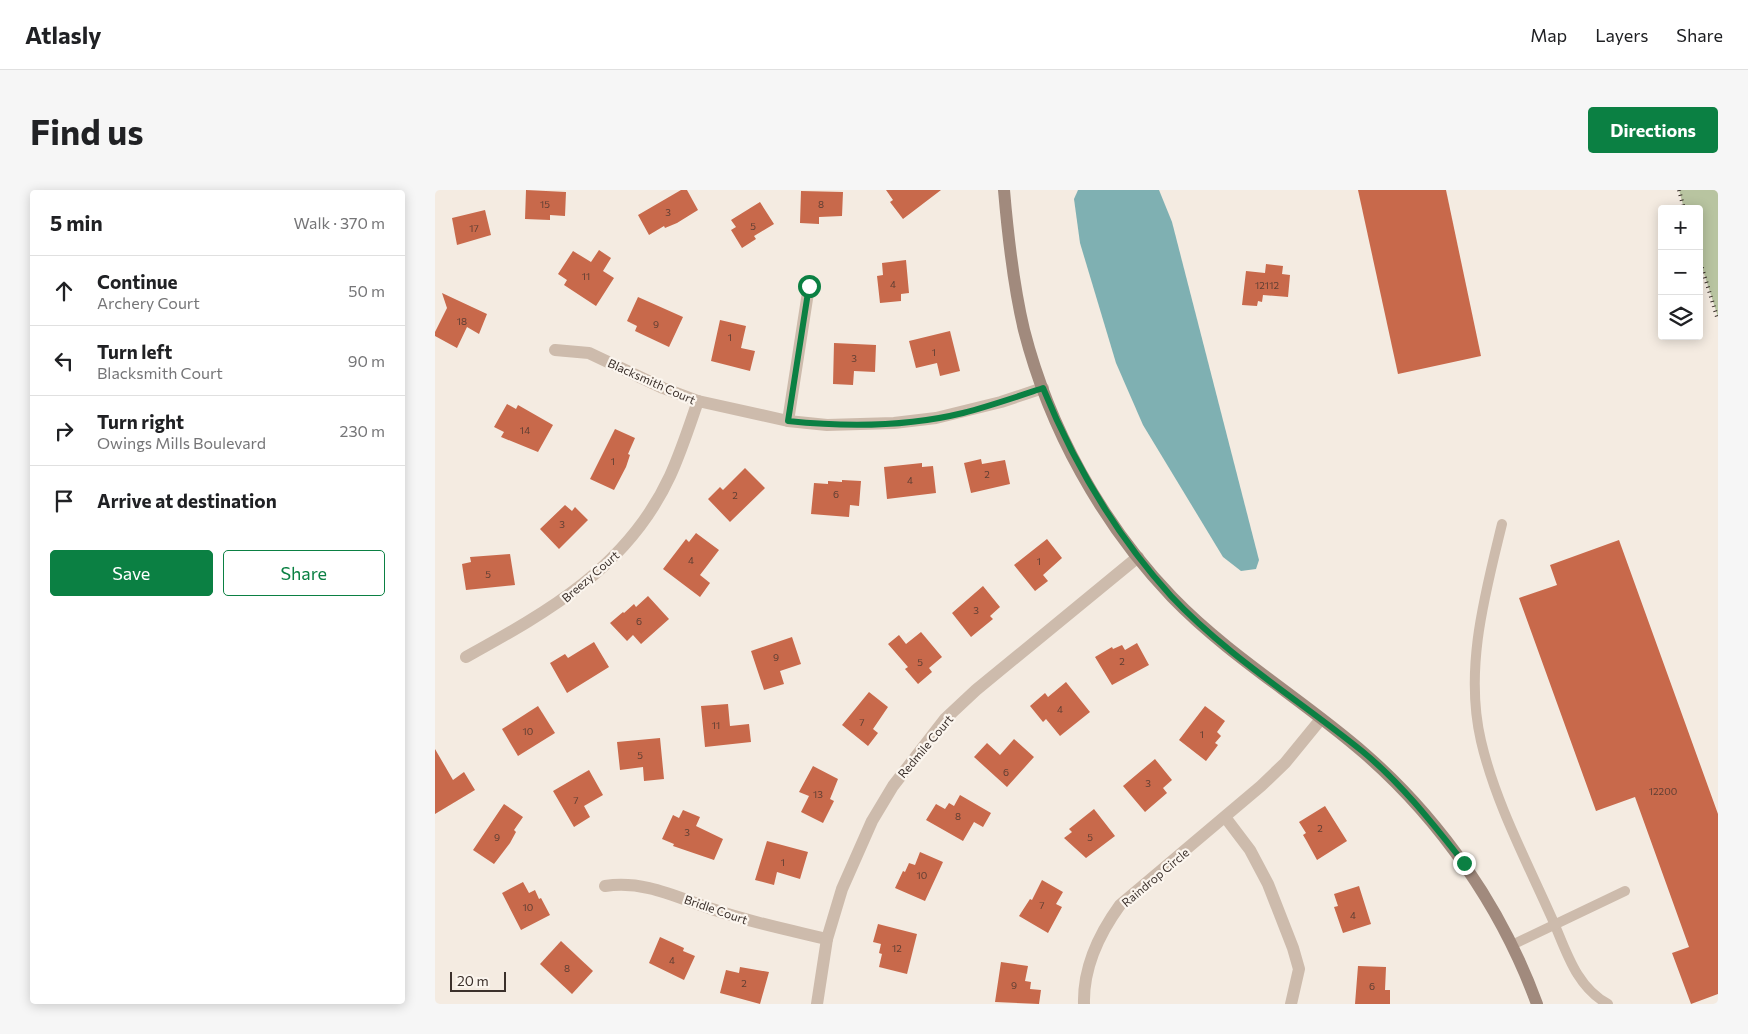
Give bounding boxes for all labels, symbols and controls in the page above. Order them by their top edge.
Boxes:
text: Atlasly [25,20,102,49]
text: Map [1530,24,1567,46]
text: Layers [1595,24,1648,46]
text: Share [1676,24,1723,46]
button: Directions [1588,107,1718,153]
text: Find us [30,109,144,152]
house number: 15 [540,198,550,210]
house number: 8 [818,198,824,210]
map controls [1658,205,1703,340]
button: + [1658,205,1703,250]
house number: 3 [665,206,671,218]
text: 5 min [50,210,103,235]
text: Walk · 370 m [294,213,385,232]
house number: 5 [750,220,756,232]
house number: 17 [469,222,479,234]
button: − [1658,250,1703,295]
text: Continue [97,270,177,293]
house number: 11 [582,270,590,282]
route start [798,275,821,298]
icon: ahead [50,277,78,305]
house number: 4 [890,278,896,290]
house number: 12112 [1255,279,1279,291]
text: 50 m [348,281,385,300]
text: Archery Court [97,293,200,312]
button: layers [1658,295,1703,340]
house number: 18 [457,315,467,327]
house number: 9 [653,318,659,330]
house number: 1 [728,331,732,343]
text: Turn left [97,340,172,363]
house number: 1 [932,346,936,358]
icon: left [50,347,78,375]
text: 90 m [348,351,385,370]
house number: 3 [851,352,857,364]
street label: Blacksmith Court [606,355,698,407]
text: Blacksmith Court [97,363,223,382]
text: Turn right [97,410,184,433]
icon: right [50,417,78,445]
text: 230 m [340,421,385,440]
house number: 14 [520,424,530,436]
text: Owings Mills Boulevard [97,433,266,452]
house number: 1 [611,455,615,467]
house number: 2 [984,468,990,480]
house number: 4 [907,474,913,486]
icon: arrive [50,487,78,515]
house number: 6 [833,488,839,500]
text: Arrive at destination [97,489,277,512]
house number: 2 [732,489,738,501]
house number: 3 [559,518,565,530]
street label: Breezy Court [559,547,622,605]
button: Save [50,550,213,596]
button: Share [223,550,385,596]
house number: 4 [688,554,694,566]
house number: 1 [1037,555,1041,567]
house number: 5 [485,568,491,580]
house number: 3 [973,604,979,616]
house number: 6 [636,615,642,627]
house number: 9 [773,651,779,663]
house number: 2 [1119,655,1125,667]
house number: 5 [917,656,923,668]
house number: 4 [1057,703,1063,715]
street label: Redmile Court [895,712,955,780]
house number: 7 [859,716,865,728]
house number: 11 [712,719,720,731]
house number: 10 [523,725,533,737]
house number: 1 [1200,728,1204,740]
house number: 5 [637,749,643,761]
house number: 6 [1003,766,1009,778]
house number: 3 [1145,777,1151,789]
house number: 12200 [1649,785,1677,797]
house number: 13 [813,788,823,800]
house number: 7 [573,794,579,806]
house number: 8 [955,810,961,822]
house number: 2 [1317,822,1323,834]
house number: 3 [684,826,690,838]
house number: 9 [494,831,500,843]
house number: 5 [1087,831,1093,843]
street label: Raindrop Circle [1119,845,1191,909]
route end [1453,852,1476,875]
house number: 1 [781,856,785,868]
house number: 10 [917,869,927,881]
street label: Bridle Court [682,892,750,926]
house number: 7 [1039,899,1045,911]
house number: 10 [523,901,533,913]
house number: 4 [1350,909,1356,921]
house number: 12 [892,942,902,954]
house number: 4 [669,954,675,966]
house number: 8 [564,962,570,974]
scale bar [450,969,506,992]
text: 20 m [457,972,489,989]
house number: 2 [741,977,747,989]
house number: 9 [1011,979,1017,991]
house number: 6 [1369,980,1375,992]

